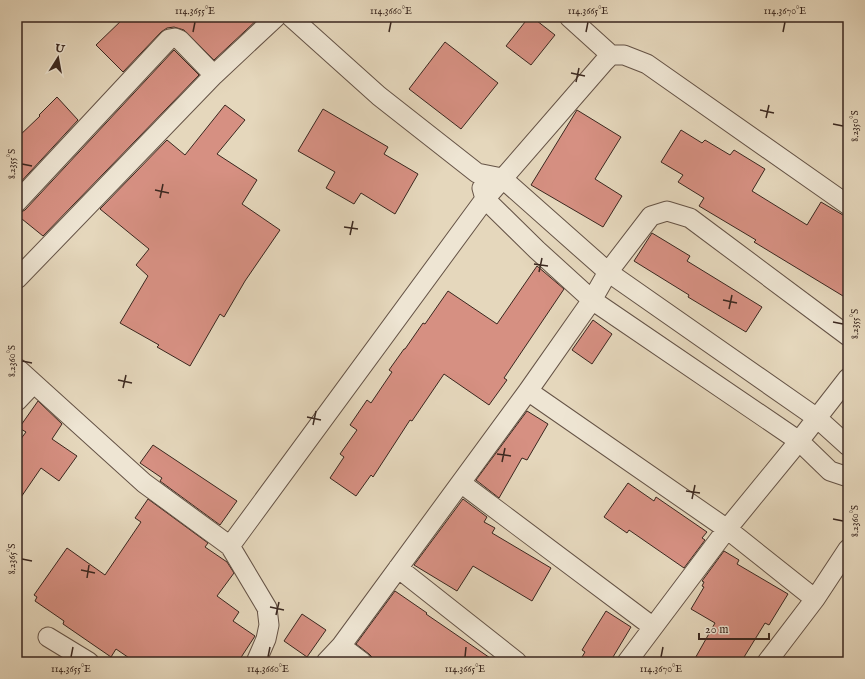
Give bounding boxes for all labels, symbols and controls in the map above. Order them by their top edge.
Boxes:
text: 114.3655°E [175,5,215,18]
text: 114.3660°E [370,5,412,18]
text: 114.3665°E [568,5,608,18]
text: 114.3670°E [764,5,806,18]
north arrow [38,38,78,78]
text: U [53,41,66,57]
text: 8.2350°S [849,110,862,142]
text: 8.2355°S [6,149,19,179]
text: 8.2355°S [849,309,862,339]
text: 8.2360°S [6,345,19,377]
text: 8.2360°S [849,505,862,537]
text: 8.2365°S [6,544,19,574]
scale bar [699,615,769,641]
text: 20 m [705,622,728,637]
text: 114.3655°E [51,663,91,676]
text: 114.3660°E [247,663,289,676]
text: 114.3665°E [445,663,485,676]
text: 114.3670°E [640,663,682,676]

